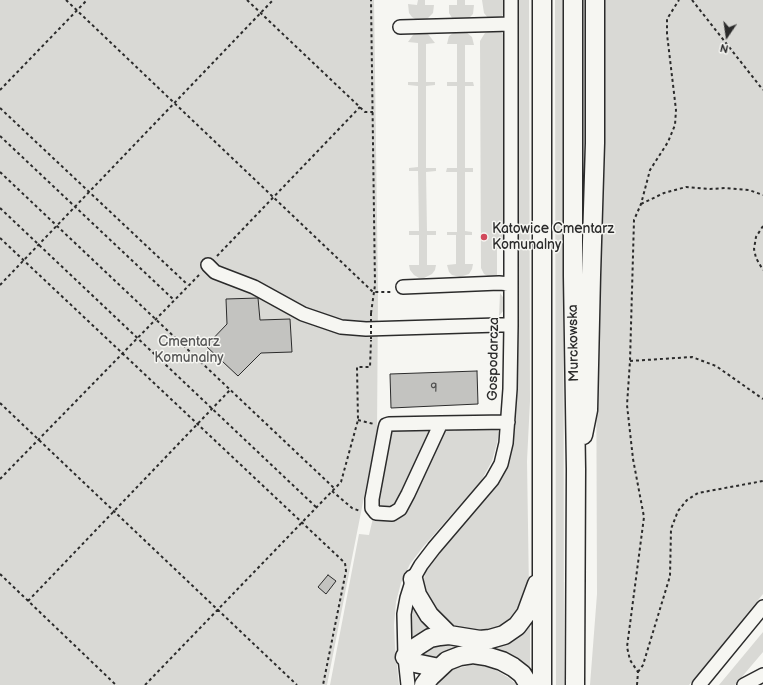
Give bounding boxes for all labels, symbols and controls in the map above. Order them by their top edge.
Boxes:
north arrow [707,16,747,56]
text: N [719,41,730,55]
place label: Katowice Cmentarz Komunalny [492,221,614,254]
marker: Katowice Cmentarz Komunalny [479,232,489,242]
street label: Murckowska [565,304,583,382]
street label: Gospodarcza [485,317,503,401]
park label: Cmentarz Komunalny [154,334,224,366]
house number: 9 [431,382,437,396]

